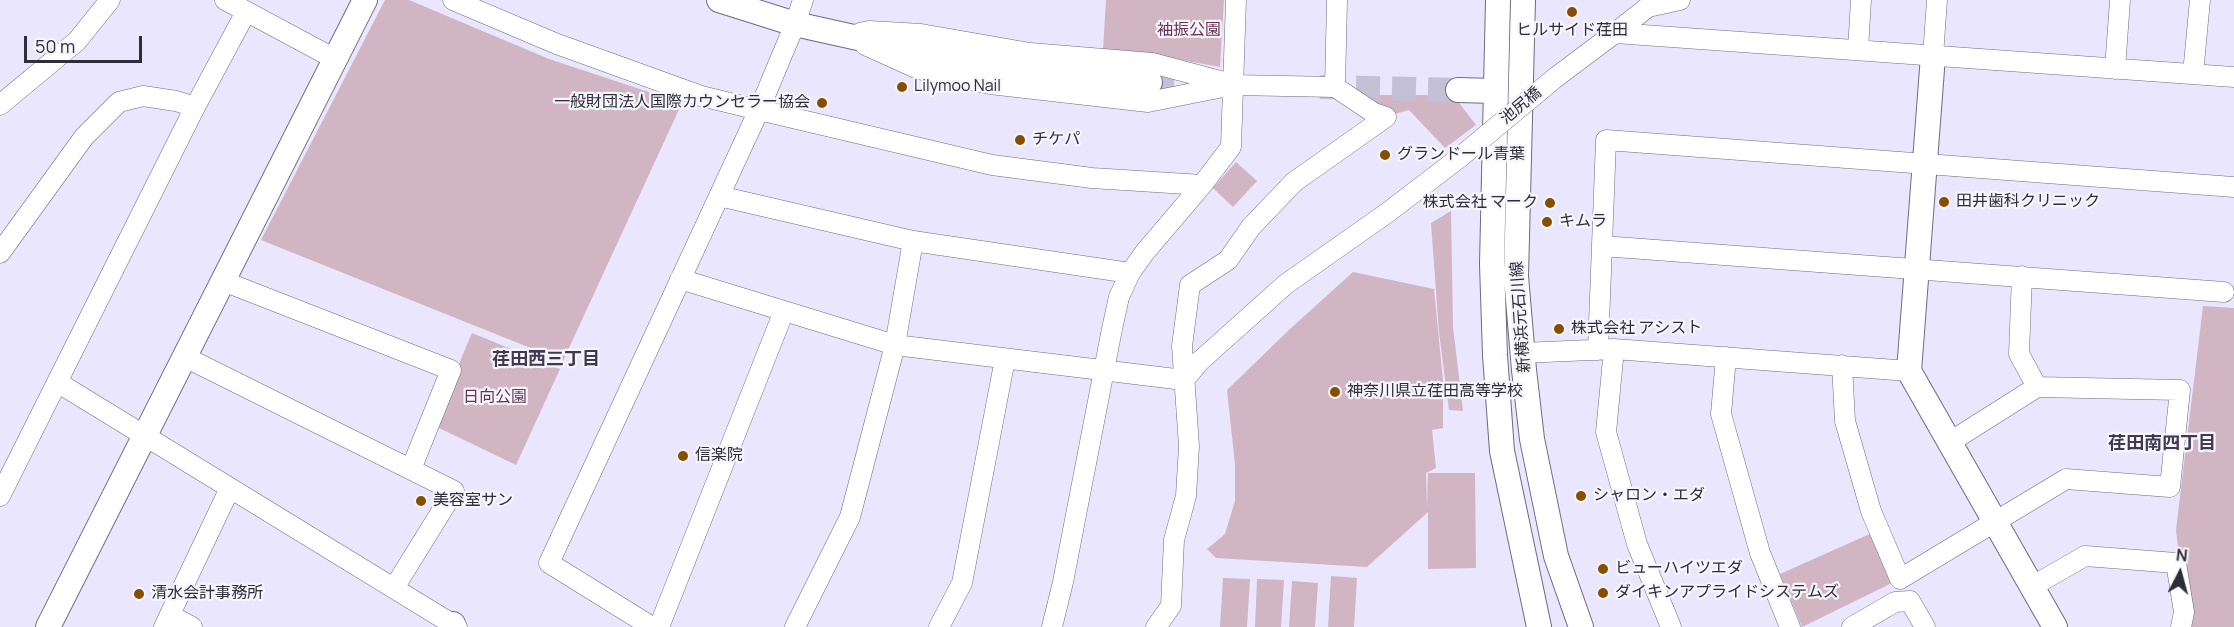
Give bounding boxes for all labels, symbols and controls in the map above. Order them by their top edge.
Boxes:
marker: ヒルサイド荏田 [1565,5,1579,19]
park label: 袖振公園 [1157,21,1221,41]
place label: ヒルサイド荏田 [1516,21,1628,41]
scale bar [27,24,146,62]
text: 50 m [35,34,75,58]
place label: Lilymoo Nail [914,77,1001,97]
marker: Lilymoo Nail [895,80,909,94]
street label: 池尻橋 [1496,83,1546,129]
place label: 一般財団法人国際カウンセラー協会 [554,93,810,113]
marker: 一般財団法人国際カウンセラー協会 [815,96,829,110]
place label: チケパ [1032,130,1080,150]
marker: チケパ [1013,133,1027,147]
place label: グランドール青葉 [1397,145,1525,165]
marker: グランドール青葉 [1378,148,1392,162]
place label: 田井歯科クリニック [1956,192,2100,212]
place label: 株式会社 マーク [1423,193,1538,213]
marker: 田井歯科クリニック [1937,195,1951,209]
marker: 株式会社 マーク [1543,196,1557,210]
place label: キムラ [1559,212,1607,232]
marker: キムラ [1540,215,1554,229]
street label: 新横浜元石川線 [1508,260,1534,374]
place label: 株式会社 アシスト [1571,319,1702,339]
marker: 株式会社 アシスト [1552,322,1566,336]
district label: 荏田西三丁目 [492,349,600,371]
place label: 神奈川県立荏田高等学校 [1347,382,1523,402]
marker: 神奈川県立荏田高等学校 [1328,385,1342,399]
park label: 日向公園 [463,388,527,408]
district label: 荏田南四丁目 [2108,433,2216,455]
place label: 信楽院 [695,446,743,466]
marker: 信楽院 [676,449,690,463]
place label: シャロン・エダ [1593,486,1705,506]
marker: シャロン・エダ [1574,489,1588,503]
place label: 美容室サン [433,491,513,511]
marker: 美容室サン [414,494,428,508]
north arrow [2150,543,2210,603]
text: N [2175,544,2189,567]
place label: ビューハイツエダ [1615,559,1743,579]
marker: ビューハイツエダ [1596,562,1610,576]
place label: ダイキンアプライドシステムズ [1615,583,1839,603]
place label: 清水会計事務所 [151,584,263,604]
marker: ダイキンアプライドシステムズ [1596,586,1610,600]
marker: 清水会計事務所 [132,587,146,601]

